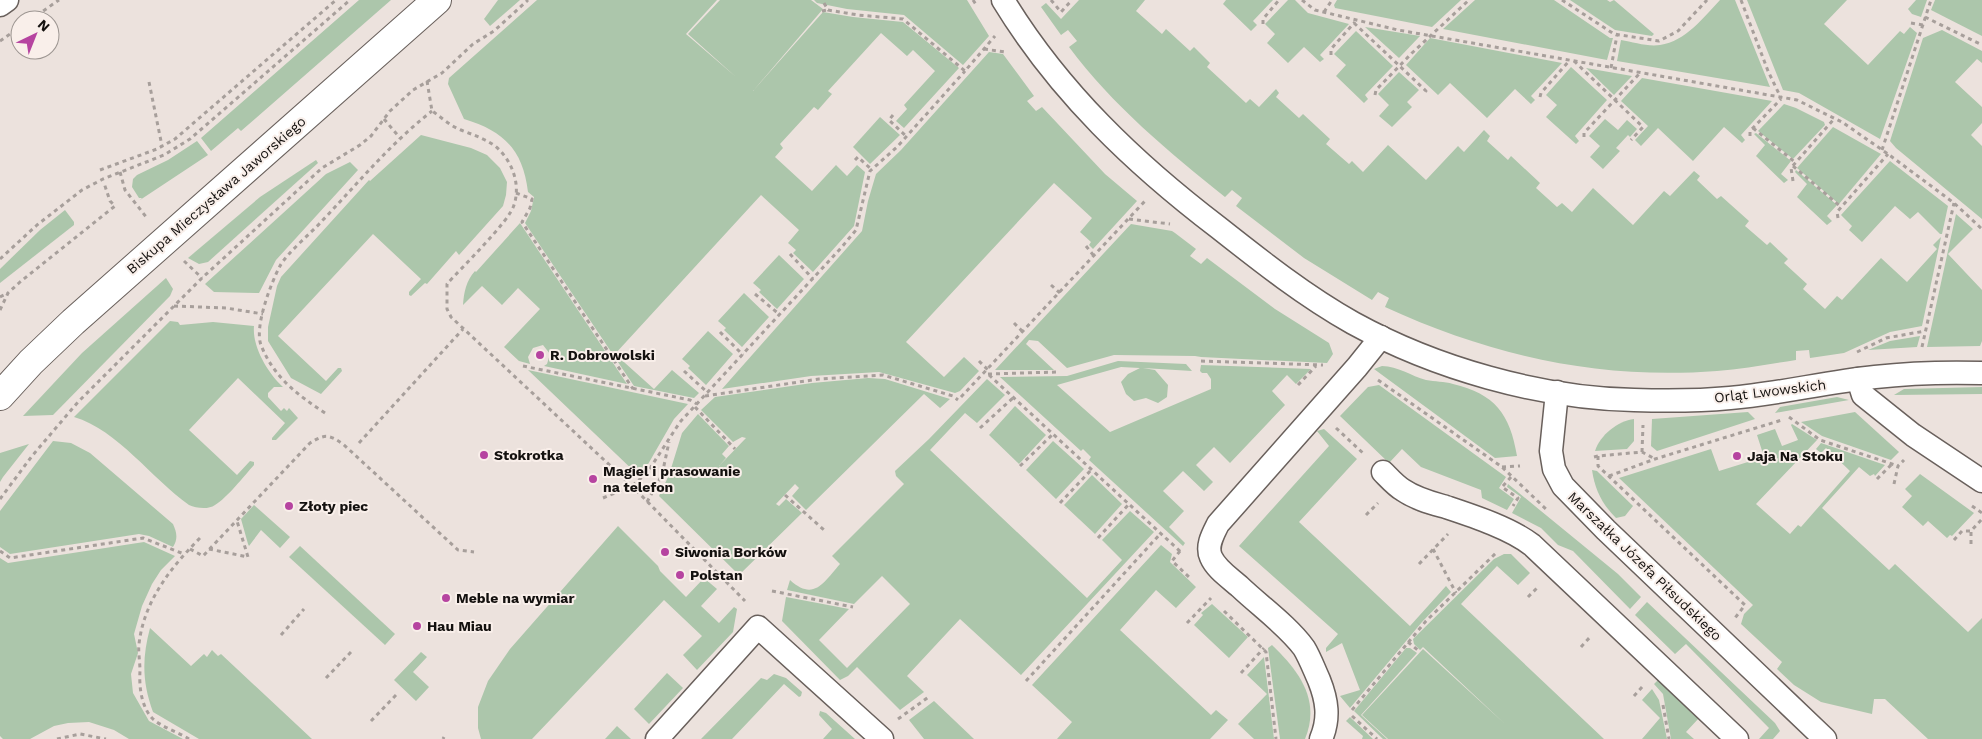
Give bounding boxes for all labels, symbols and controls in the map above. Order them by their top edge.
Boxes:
north arrow [10,10,60,60]
text: N [35,16,53,35]
street label: Biskupa Mieczysława Jaworskiego [123,113,309,277]
place label: R. Dobrowolski [550,347,655,363]
marker: R. Dobrowolski [534,349,546,361]
street label: Orląt Lwowskich [1713,376,1827,406]
place label: Stokrotka [494,447,564,463]
place label: Jaja Na Stoku [1747,448,1843,464]
marker: Stokrotka [478,449,490,461]
marker: Jaja Na Stoku [1731,450,1743,462]
place label: Magiel i prasowanie na telefon [603,463,740,495]
marker: Magiel i prasowanie na telefon [587,473,599,485]
street label: Marszałka Józefa Piłsudskiego [1565,488,1725,644]
place label: Złoty piec [299,498,368,514]
marker: Złoty piec [283,500,295,512]
place label: Siwonia Borków [675,544,787,560]
marker: Siwonia Borków [659,546,671,558]
place label: Polstan [690,567,743,583]
marker: Polstan [674,569,686,581]
place label: Meble na wymiar [456,590,575,606]
marker: Meble na wymiar [440,592,452,604]
place label: Hau Miau [427,618,492,634]
marker: Hau Miau [411,620,423,632]

